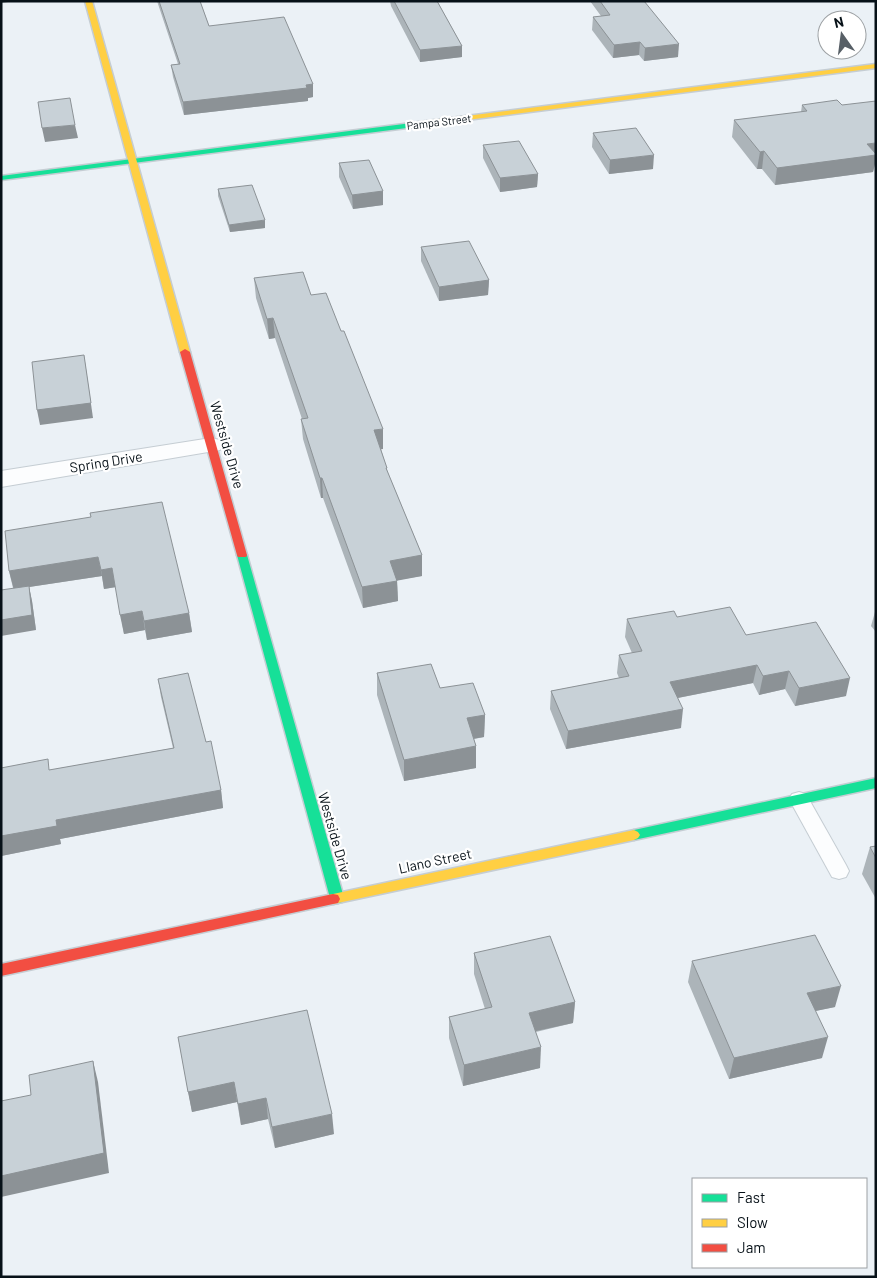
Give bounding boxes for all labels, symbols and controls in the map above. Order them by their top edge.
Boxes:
north arrow [817,10,867,60]
text: N [832,13,845,31]
street label: Pampa Street [406,111,472,132]
street label: Westside Drive [207,399,248,491]
street label: Spring Drive [68,447,144,476]
street label: Westside Drive [315,790,356,882]
street label: Llano Street [397,844,473,877]
legend [692,1178,867,1268]
text: Fast [737,1188,765,1206]
text: Slow [737,1213,768,1231]
text: Jam [737,1238,766,1256]

